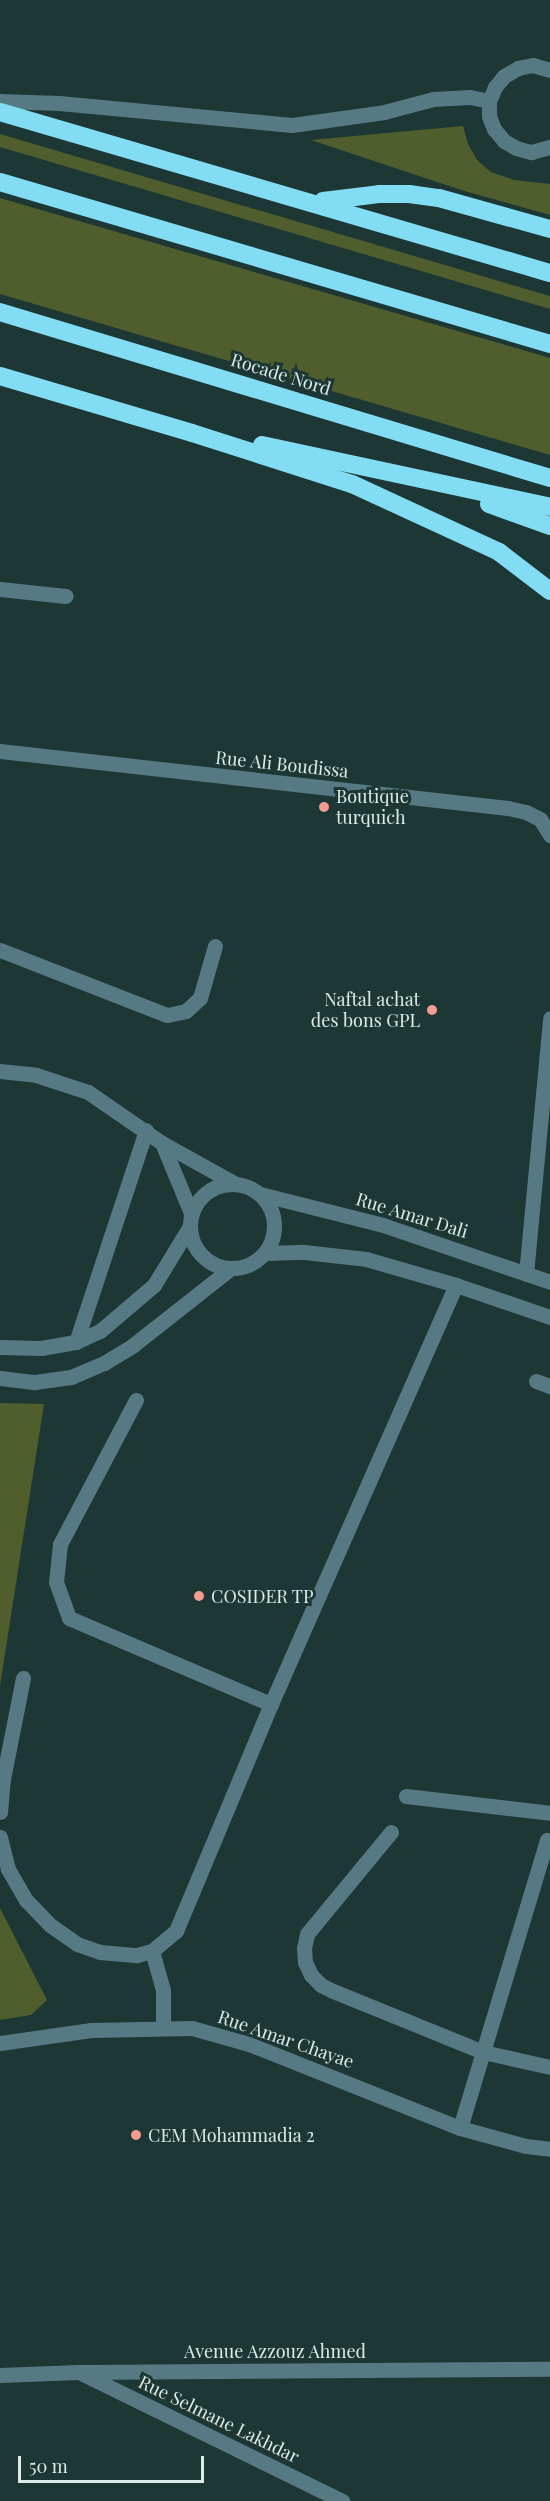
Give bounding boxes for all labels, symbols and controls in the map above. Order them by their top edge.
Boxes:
street label: Rocade Nord [228,349,334,399]
street label: Rue Ali Boudissa [214,746,350,782]
place label: Boutique turquich [336,786,409,828]
marker: Boutique turquich [317,800,331,814]
place label: Naftal achat des bons GPL [311,989,420,1032]
marker: Naftal achat des bons GPL [425,1003,439,1017]
street label: Rue Amar Dali [353,1188,471,1242]
place label: COSIDER TP [211,1585,314,1607]
marker: COSIDER TP [192,1589,206,1603]
street label: Rue Amar Chayae [215,2005,357,2073]
place label: CEM Mohammadia 2 [148,2124,315,2146]
marker: CEM Mohammadia 2 [129,2128,143,2142]
street label: Avenue Azzouz Ahmed [183,2340,367,2362]
street label: Rue Selmane Lakhdar [135,2371,303,2467]
scale bar [21,2444,207,2482]
text: 50 m [29,2454,68,2478]

